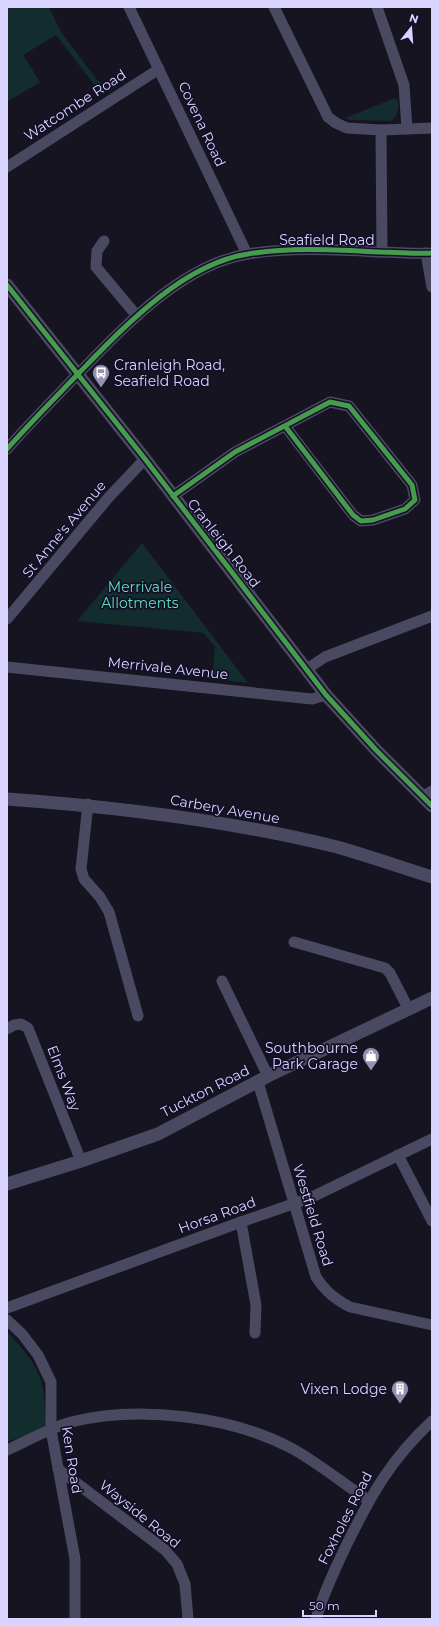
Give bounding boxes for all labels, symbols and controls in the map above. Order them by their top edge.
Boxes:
north arrow [391,8,431,48]
text: N [408,10,420,26]
street label: Watcombe Road [21,65,129,145]
street label: Covena Road [174,78,230,170]
street label: Seafield Road [279,231,375,249]
place label: Cranleigh Road, Seafield Road [114,356,225,390]
bus stop icon: Cranleigh Road, Seafield Road [91,363,111,388]
street label: St Anne's Avenue [18,477,110,581]
street label: Cranleigh Road [184,495,264,591]
park label: Merrivale Allotments [101,578,179,612]
street label: Merrivale Avenue [107,653,229,683]
street label: Carbery Avenue [169,790,281,828]
place label: Southbourne Park Garage [265,1039,358,1073]
street label: Elms Way [43,1043,85,1114]
shop icon: Southbourne Park Garage [361,1046,381,1071]
street label: Tuckton Road [158,1061,252,1121]
street label: Westfield Road [289,1162,337,1268]
street label: Horsa Road [176,1193,258,1237]
building icon: Vixen Lodge [390,1379,410,1404]
place label: Vixen Lodge [300,1380,387,1398]
street label: Ken Road [58,1425,86,1495]
street label: Foxholes Road [314,1468,376,1568]
street label: Wayside Road [96,1476,184,1552]
scale bar [303,1592,376,1618]
text: 50 m [309,1598,340,1613]

